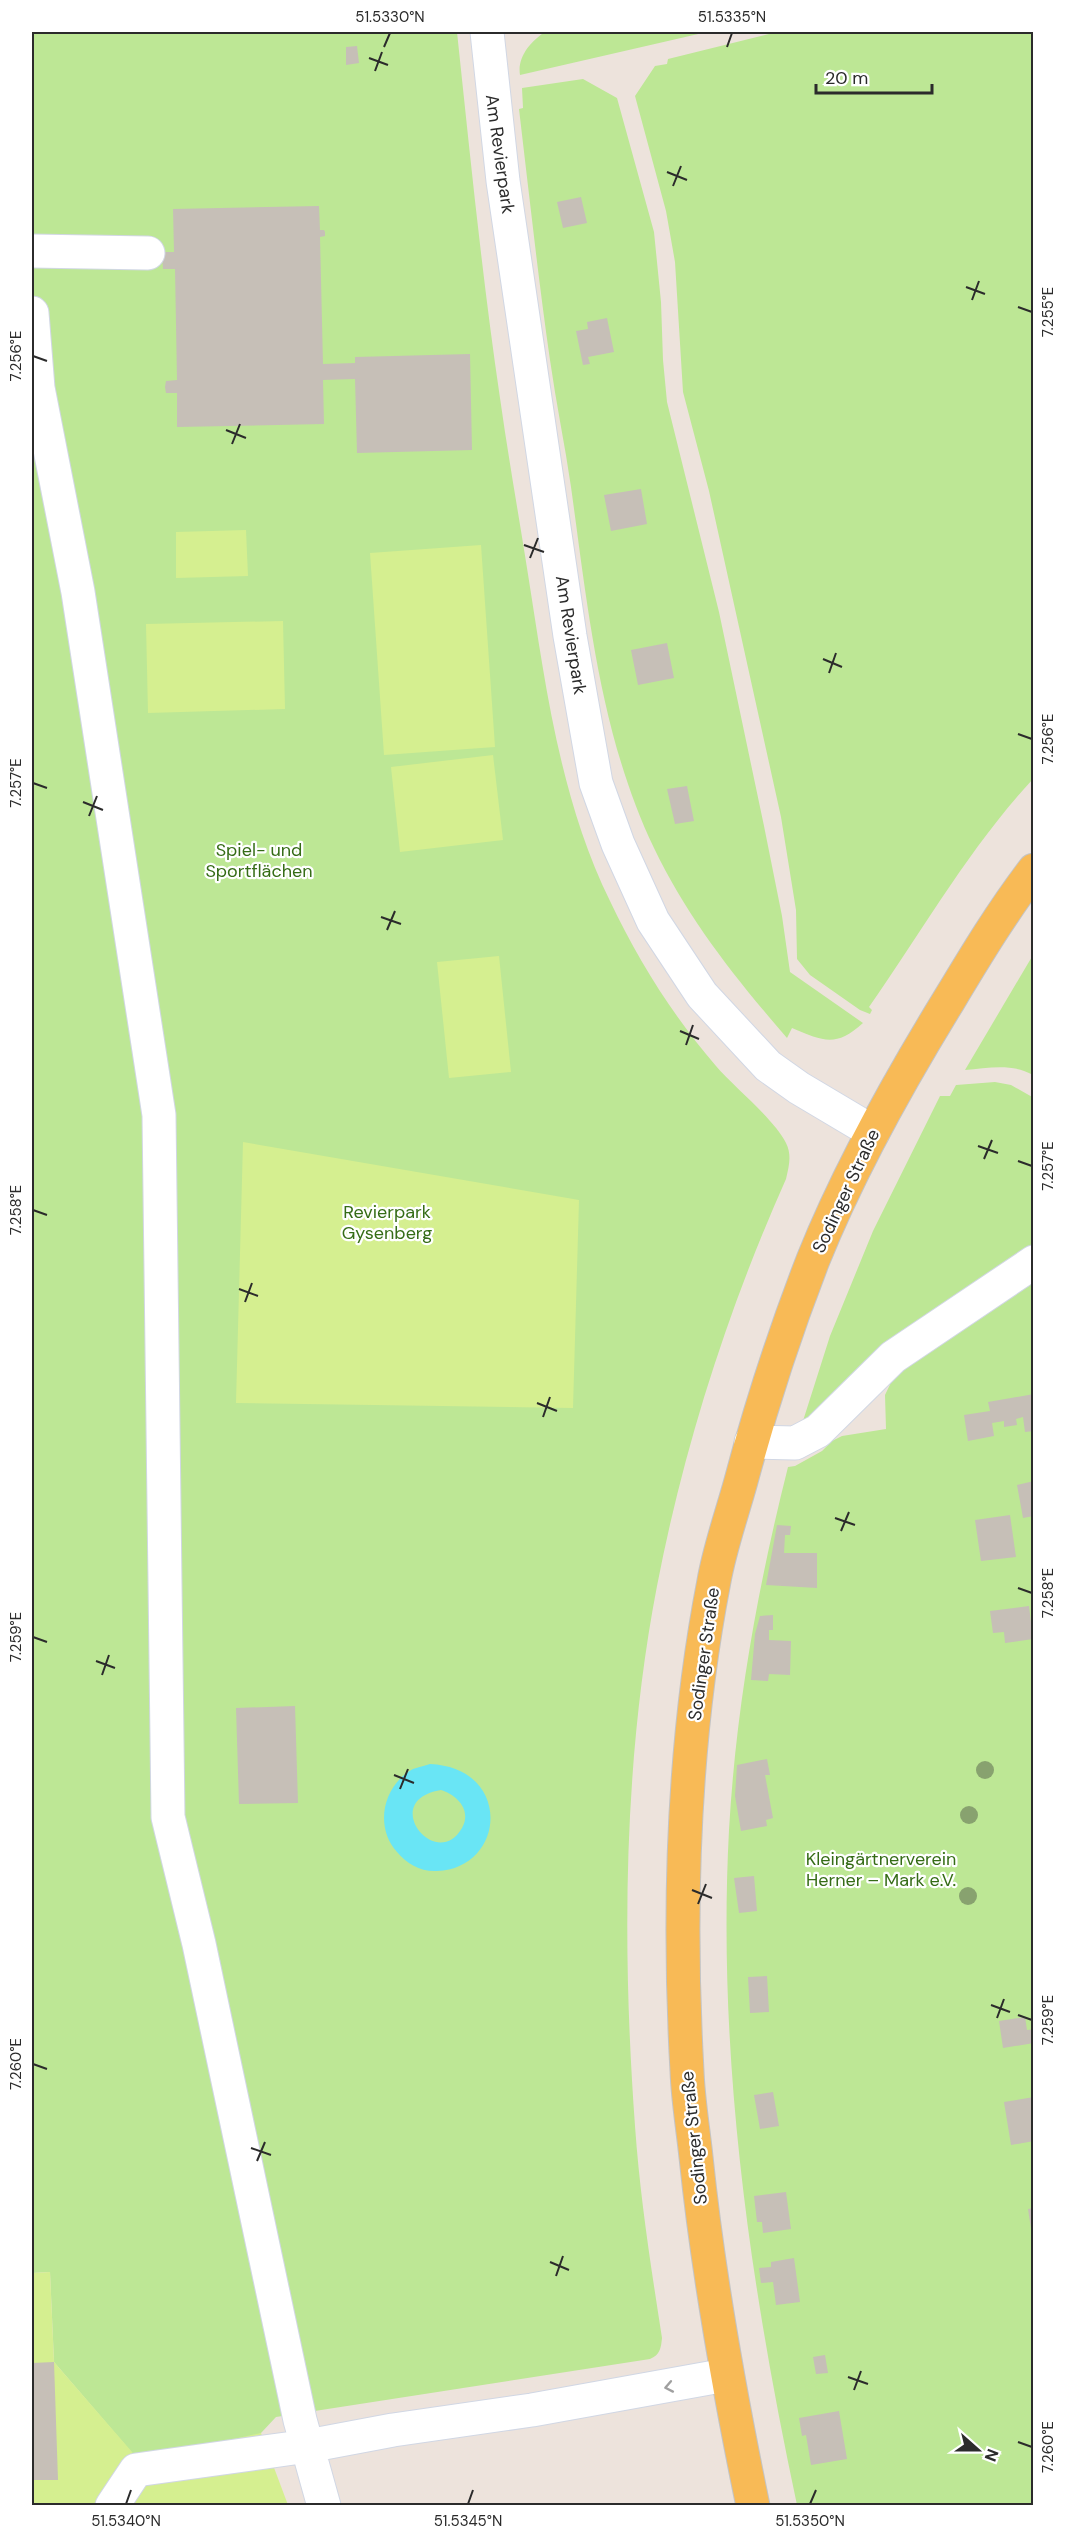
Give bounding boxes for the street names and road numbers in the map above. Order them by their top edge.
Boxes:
street label: Am Revierpark [480,93,520,215]
street label: Am Revierpark [550,574,592,696]
street label: Sodinger Straße [807,1125,885,1257]
street label: Sodinger Straße [683,1586,725,1722]
street label: Sodinger Straße [675,2070,713,2206]

